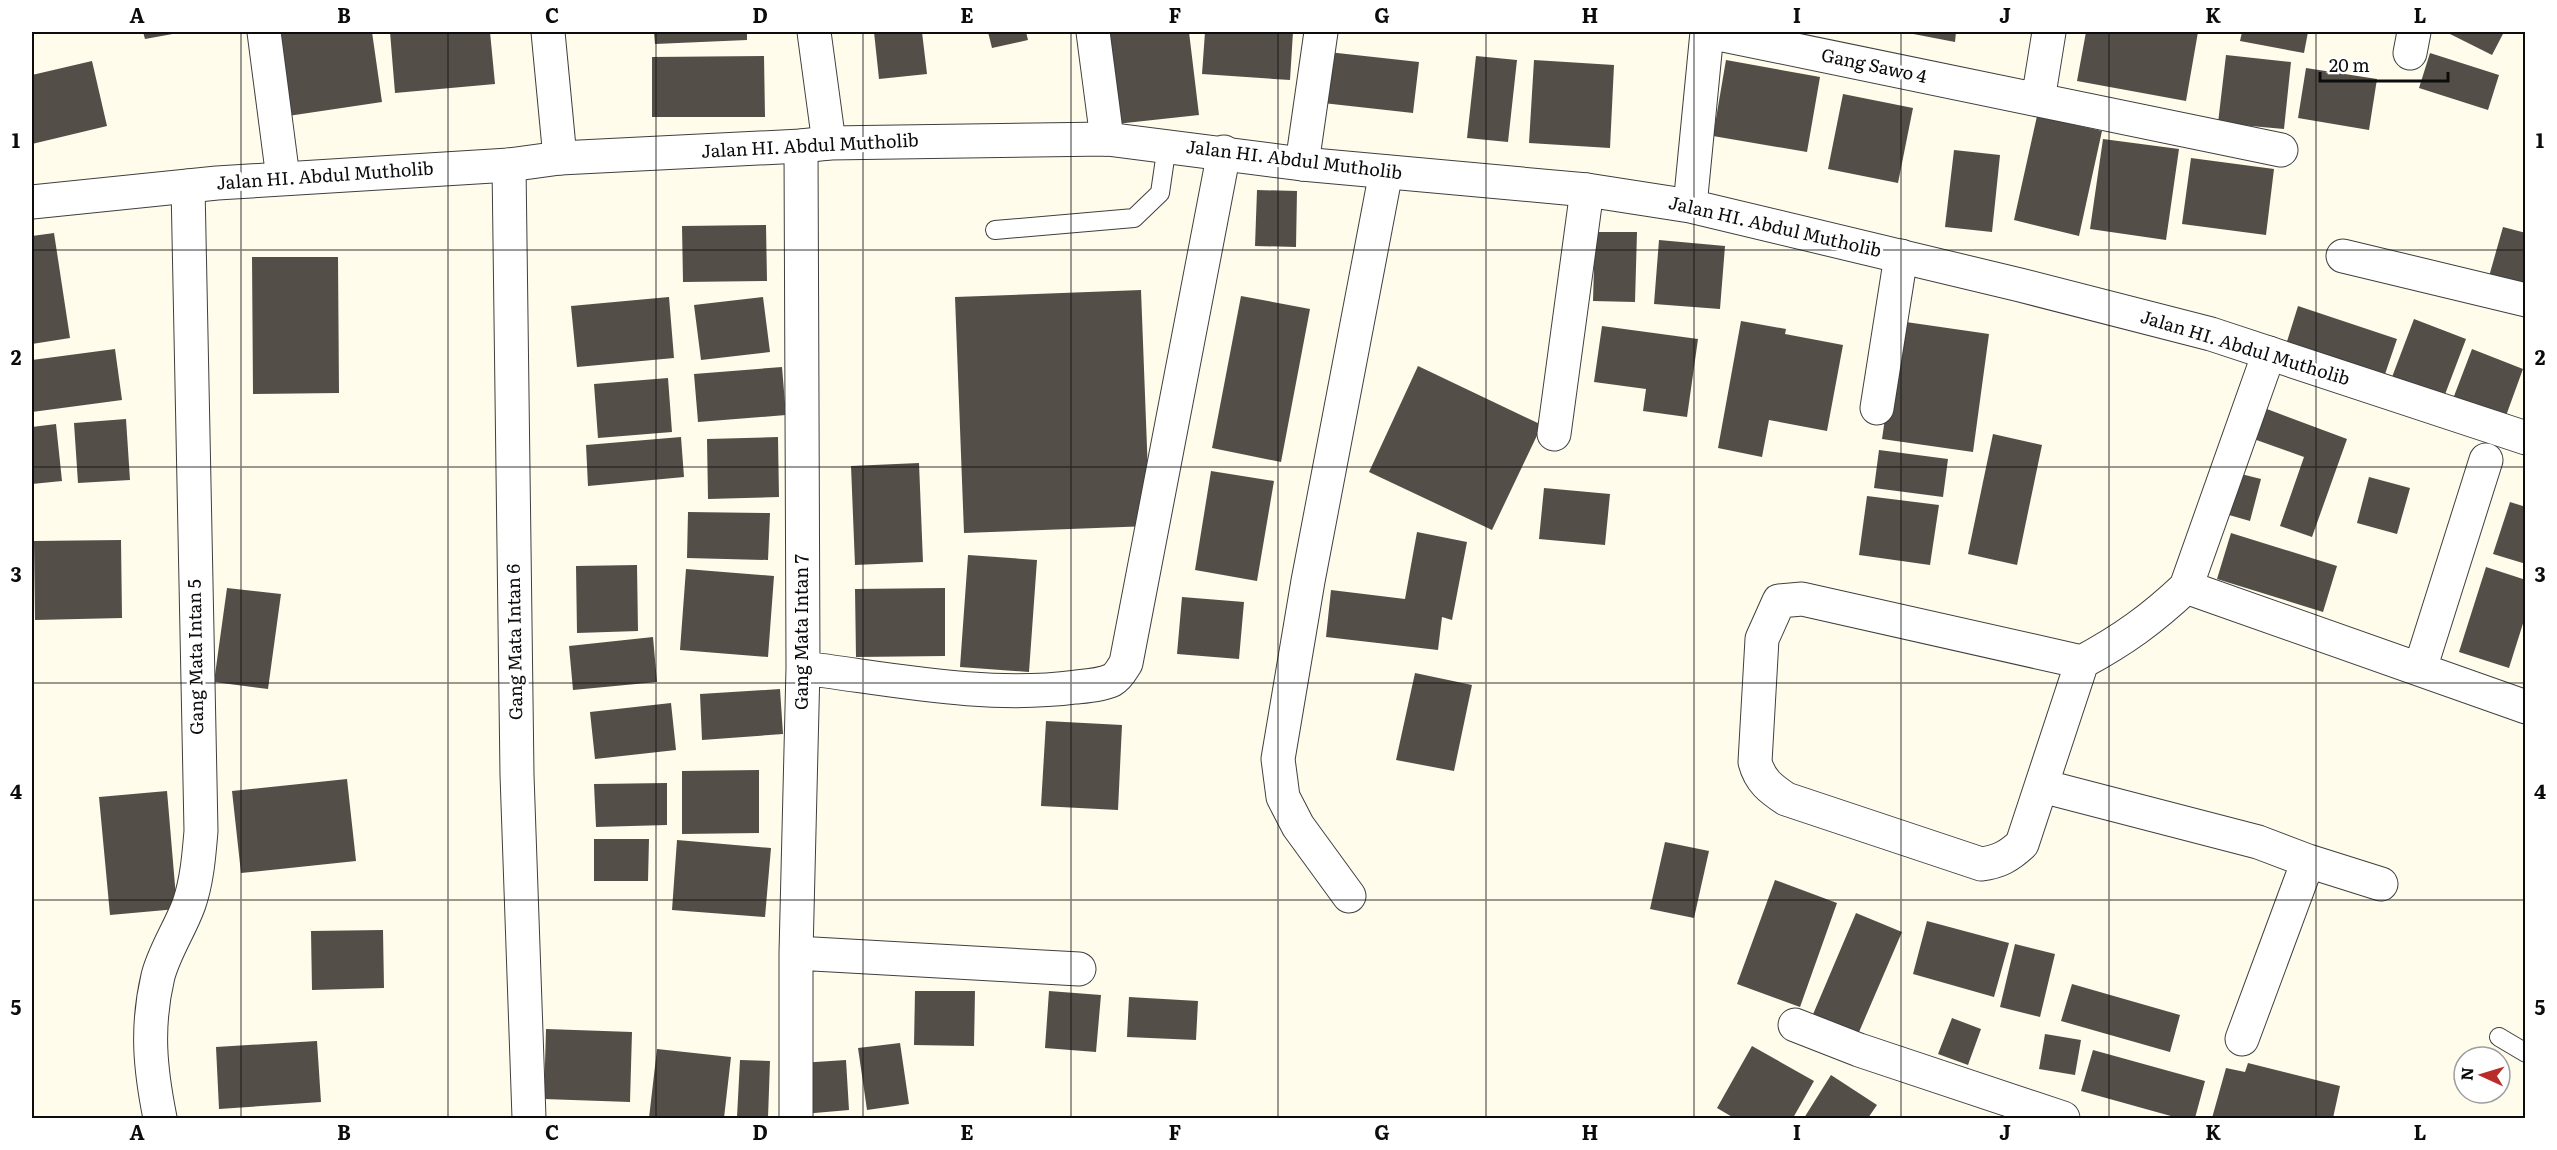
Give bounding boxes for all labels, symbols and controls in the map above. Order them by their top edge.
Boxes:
text: A [129,0,145,29]
text: B [337,0,351,29]
text: C [545,0,559,29]
text: D [752,0,768,29]
text: E [960,0,974,29]
text: F [1169,0,1182,29]
text: G [1374,0,1390,29]
text: H [1582,0,1598,29]
text: I [1793,0,1801,29]
text: J [1999,0,2011,29]
text: K [2205,0,2221,29]
text: L [2414,0,2427,29]
street label: Gang Sawo 4 [1819,40,1930,89]
scale bar [2320,45,2448,83]
text: 20 m [2329,51,2370,78]
text: 1 [12,124,20,154]
text: 1 [2536,124,2544,154]
street label: Jalan HI. Abdul Mutholib [701,125,919,164]
street label: Jalan HI. Abdul Mutholib [1184,132,1404,185]
street label: Jalan HI. Abdul Mutholib [215,153,434,196]
street label: Jalan HI. Abdul Mutholib [1666,188,1885,263]
street label: Jalan HI. Abdul Mutholib [2137,302,2354,391]
text: 2 [11,341,22,371]
text: 2 [2535,341,2546,371]
street label: Gang Mata Intan 7 [787,554,814,710]
text: 3 [10,558,22,588]
text: 3 [2534,558,2546,588]
street label: Gang Mata Intan 6 [499,563,528,720]
street label: Gang Mata Intan 5 [180,579,209,735]
text: 4 [10,775,22,805]
text: 4 [2534,775,2546,805]
text: 5 [11,991,22,1021]
text: 5 [2535,991,2546,1021]
north arrow [2452,1045,2512,1105]
text: N [2454,1066,2478,1081]
text: A [129,1116,145,1146]
text: B [337,1116,351,1146]
text: C [545,1116,559,1146]
text: D [752,1116,768,1146]
text: E [960,1116,974,1146]
text: F [1169,1116,1182,1146]
text: G [1374,1116,1390,1146]
text: H [1582,1116,1598,1146]
text: I [1793,1116,1801,1146]
text: J [1999,1116,2011,1146]
text: K [2205,1116,2221,1146]
text: L [2414,1116,2427,1146]

